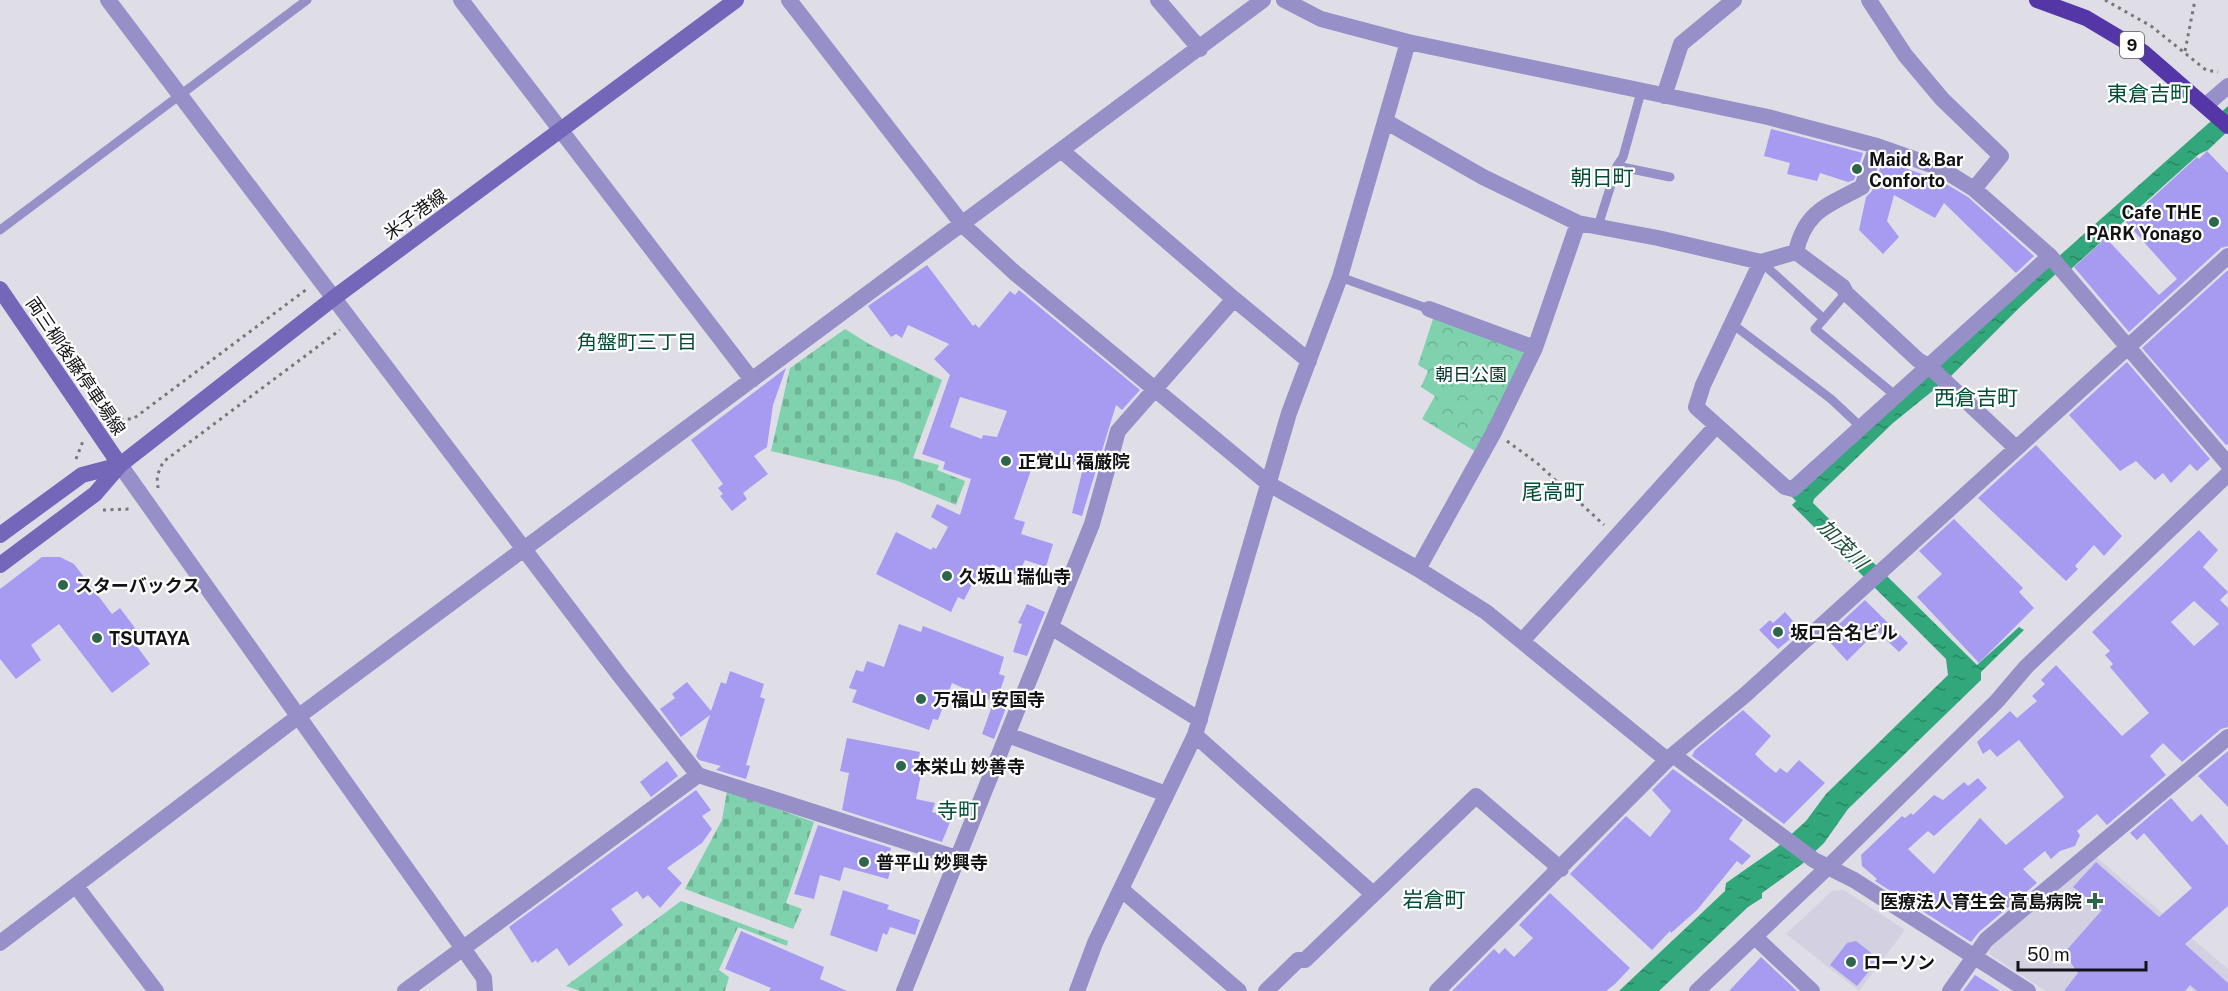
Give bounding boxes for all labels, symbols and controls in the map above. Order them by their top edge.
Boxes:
road number: 9 [2120,32,2144,58]
district label: 東倉吉町 [2107,81,2191,106]
place label: Maid ＆Bar Conforto [1869,149,1964,191]
marker: Maid ＆Bar Conforto [1850,162,1864,176]
district label: 朝日町 [1571,165,1634,190]
street label: 米子港線 [380,184,450,244]
place label: Cafe THE PARK Yonago [2086,202,2202,244]
marker: Cafe THE PARK Yonago [2207,215,2221,229]
street label: 両三柳後藤停車場線 [22,293,130,439]
district label: 角盤町三丁目 [577,330,697,354]
park label: 朝日公園 [1435,364,1507,385]
district label: 西倉吉町 [1934,385,2018,410]
place label: 正覚山 福厳院 [1018,451,1130,472]
marker: 正覚山 福厳院 [999,454,1013,468]
district label: 尾高町 [1522,479,1585,504]
water label: 加茂川 [1813,514,1874,575]
place label: 久坂山 瑞仙寺 [959,566,1071,587]
marker: 久坂山 瑞仙寺 [940,569,954,583]
place label: スターバックス [75,575,200,596]
marker: スターバックス [56,578,70,592]
place label: 坂口合名ビル [1790,622,1898,643]
marker: 坂口合名ビル [1771,625,1785,639]
place label: TSUTAYA [109,628,190,649]
marker: TSUTAYA [90,631,104,645]
place label: 万福山 安国寺 [933,689,1045,710]
marker: 万福山 安国寺 [914,692,928,706]
place label: 本栄山 妙善寺 [913,756,1025,777]
marker: 本栄山 妙善寺 [894,759,908,773]
district label: 寺町 [937,798,979,823]
place label: 普平山 妙興寺 [876,852,988,873]
marker: 普平山 妙興寺 [857,855,871,869]
district label: 岩倉町 [1403,887,1466,912]
place label: 医療法人育生会 高島病院 [1880,891,2082,912]
marker: 医療法人育生会 高島病院 [2086,892,2104,910]
scale bar [2018,934,2146,972]
text: 50 m [2027,944,2070,965]
place label: ローソン [1863,952,1935,973]
marker: ローソン [1844,955,1858,969]

